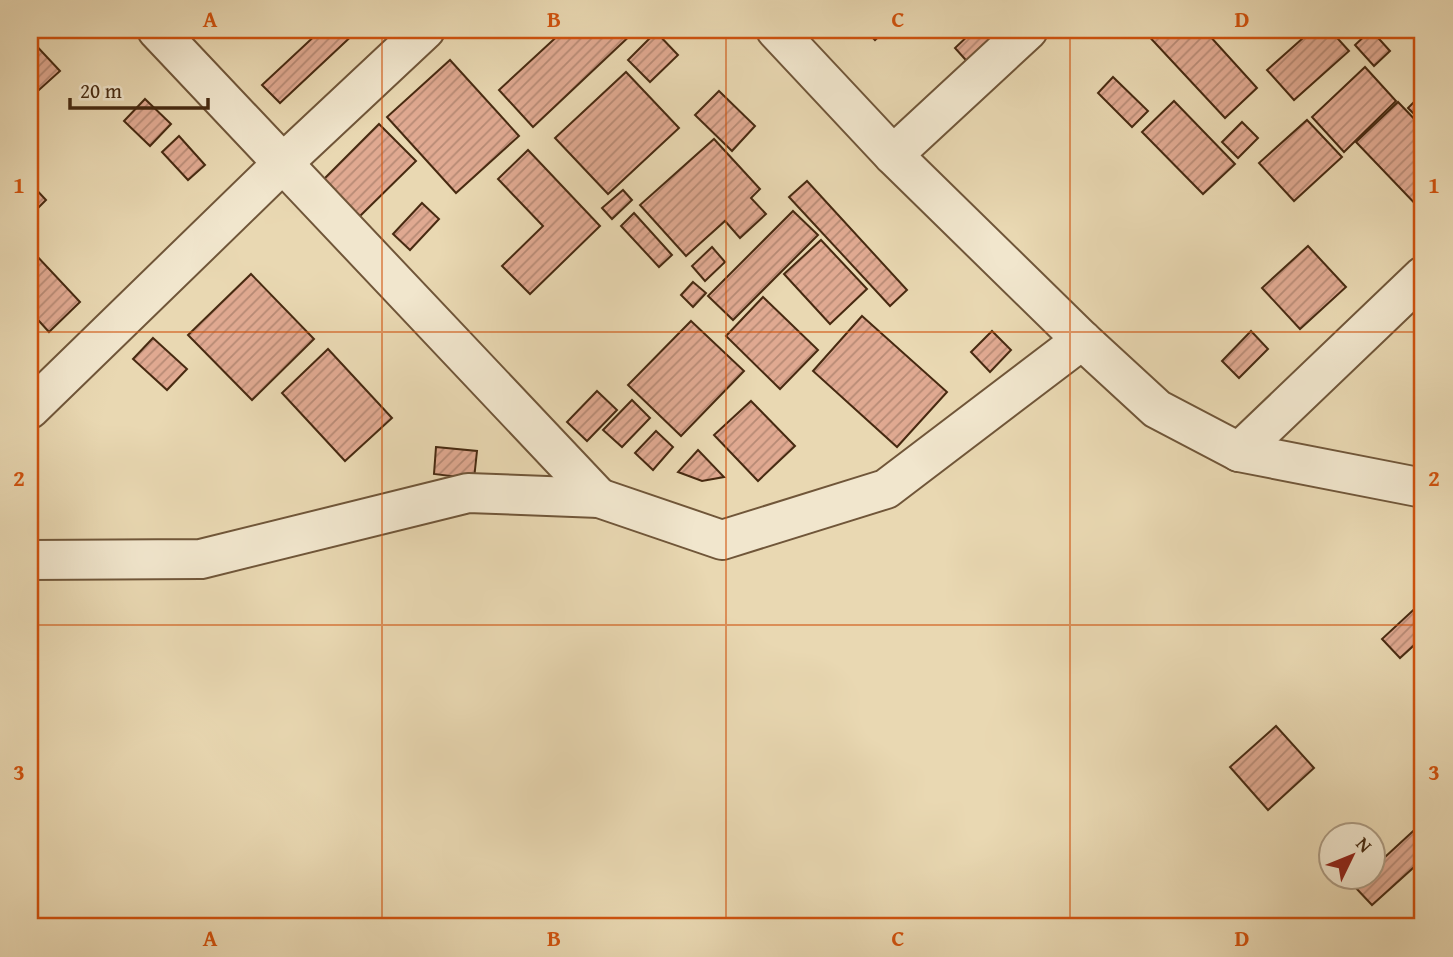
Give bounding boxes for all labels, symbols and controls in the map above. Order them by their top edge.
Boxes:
text: A [203,2,218,35]
text: B [547,2,561,35]
text: C [891,2,905,35]
text: D [1235,2,1250,35]
scale bar [70,66,208,110]
text: 20 m [80,75,122,106]
text: 1 [13,168,25,201]
text: 1 [1428,168,1440,201]
text: 2 [13,461,25,494]
text: 2 [1428,461,1440,494]
text: 3 [13,755,25,788]
text: 3 [1428,755,1440,788]
north arrow [1316,820,1386,890]
text: N [1350,830,1379,859]
text: A [203,921,218,954]
text: B [547,921,561,954]
text: C [891,921,905,954]
text: D [1235,921,1250,954]

